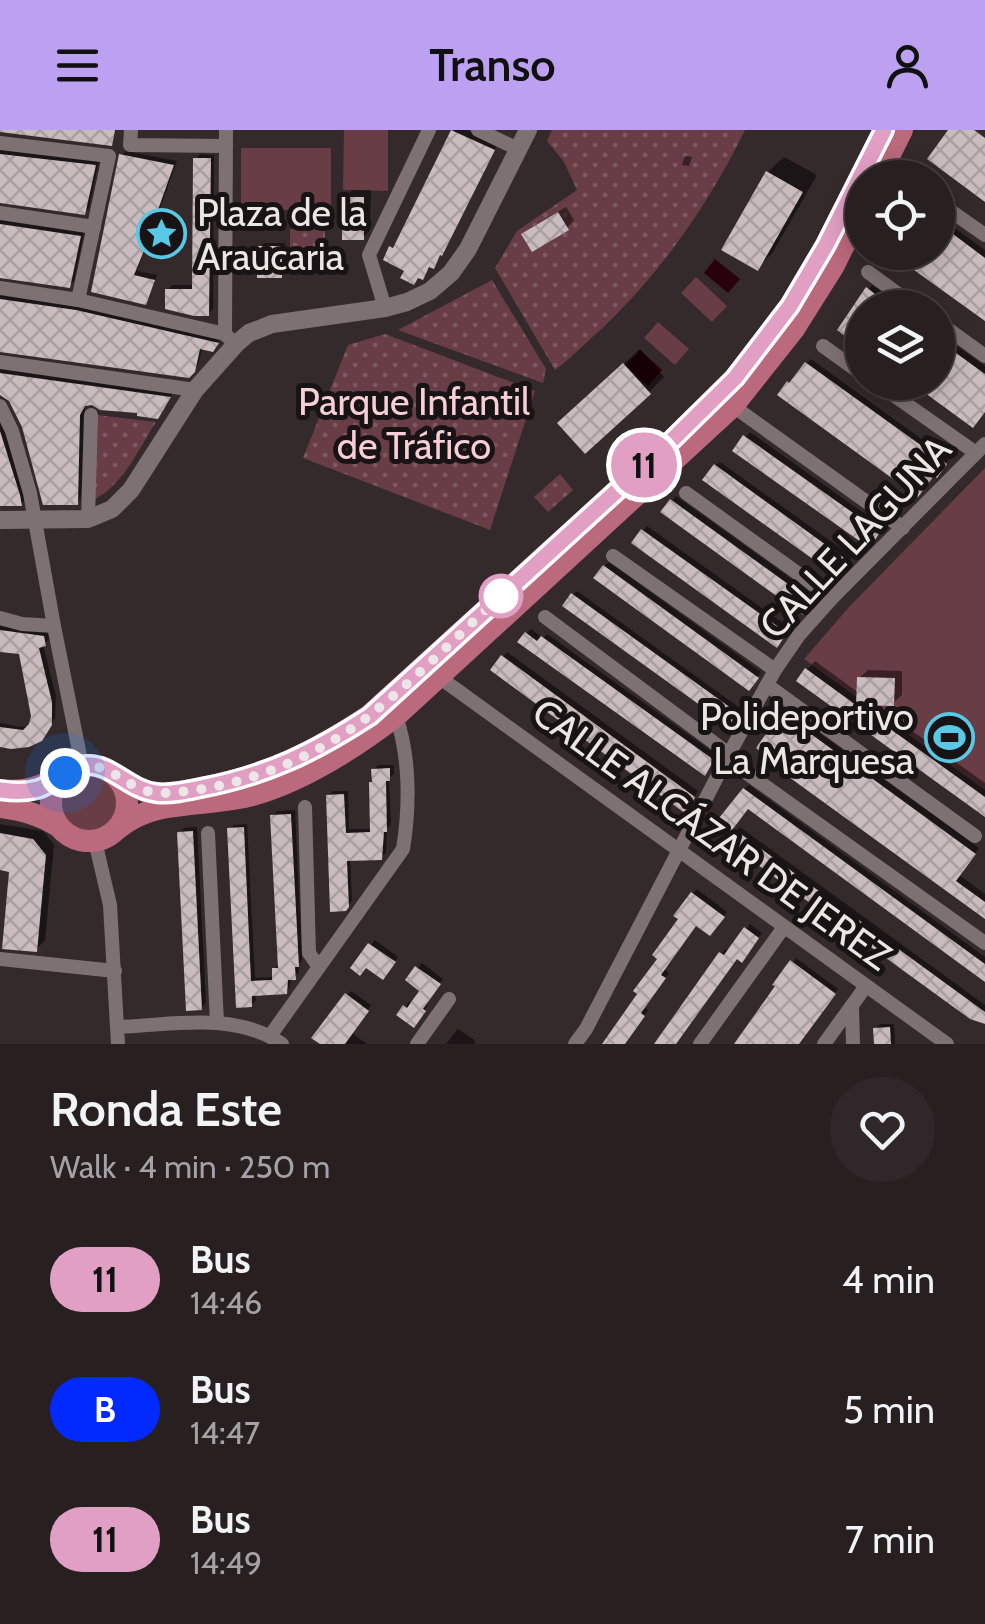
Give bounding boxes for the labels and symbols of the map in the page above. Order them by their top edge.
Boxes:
place label: Plaza de la Araucaria [197,189,367,280]
place icon: Plaza de la Araucaria [136,208,188,260]
park label: Parque Infantil de Tráfico [298,378,530,469]
street label: CALLE LAGUNA [749,426,961,648]
line badge: 11 [599,432,689,498]
unlabelled marker [480,575,522,617]
street label: CALLE ALCÁZAR DE JEREZ [524,688,900,980]
place label: Polideportivo La Marquesa [700,693,914,784]
sports icon: Polideportivo La Marquesa [923,712,975,764]
your location [40,748,90,798]

